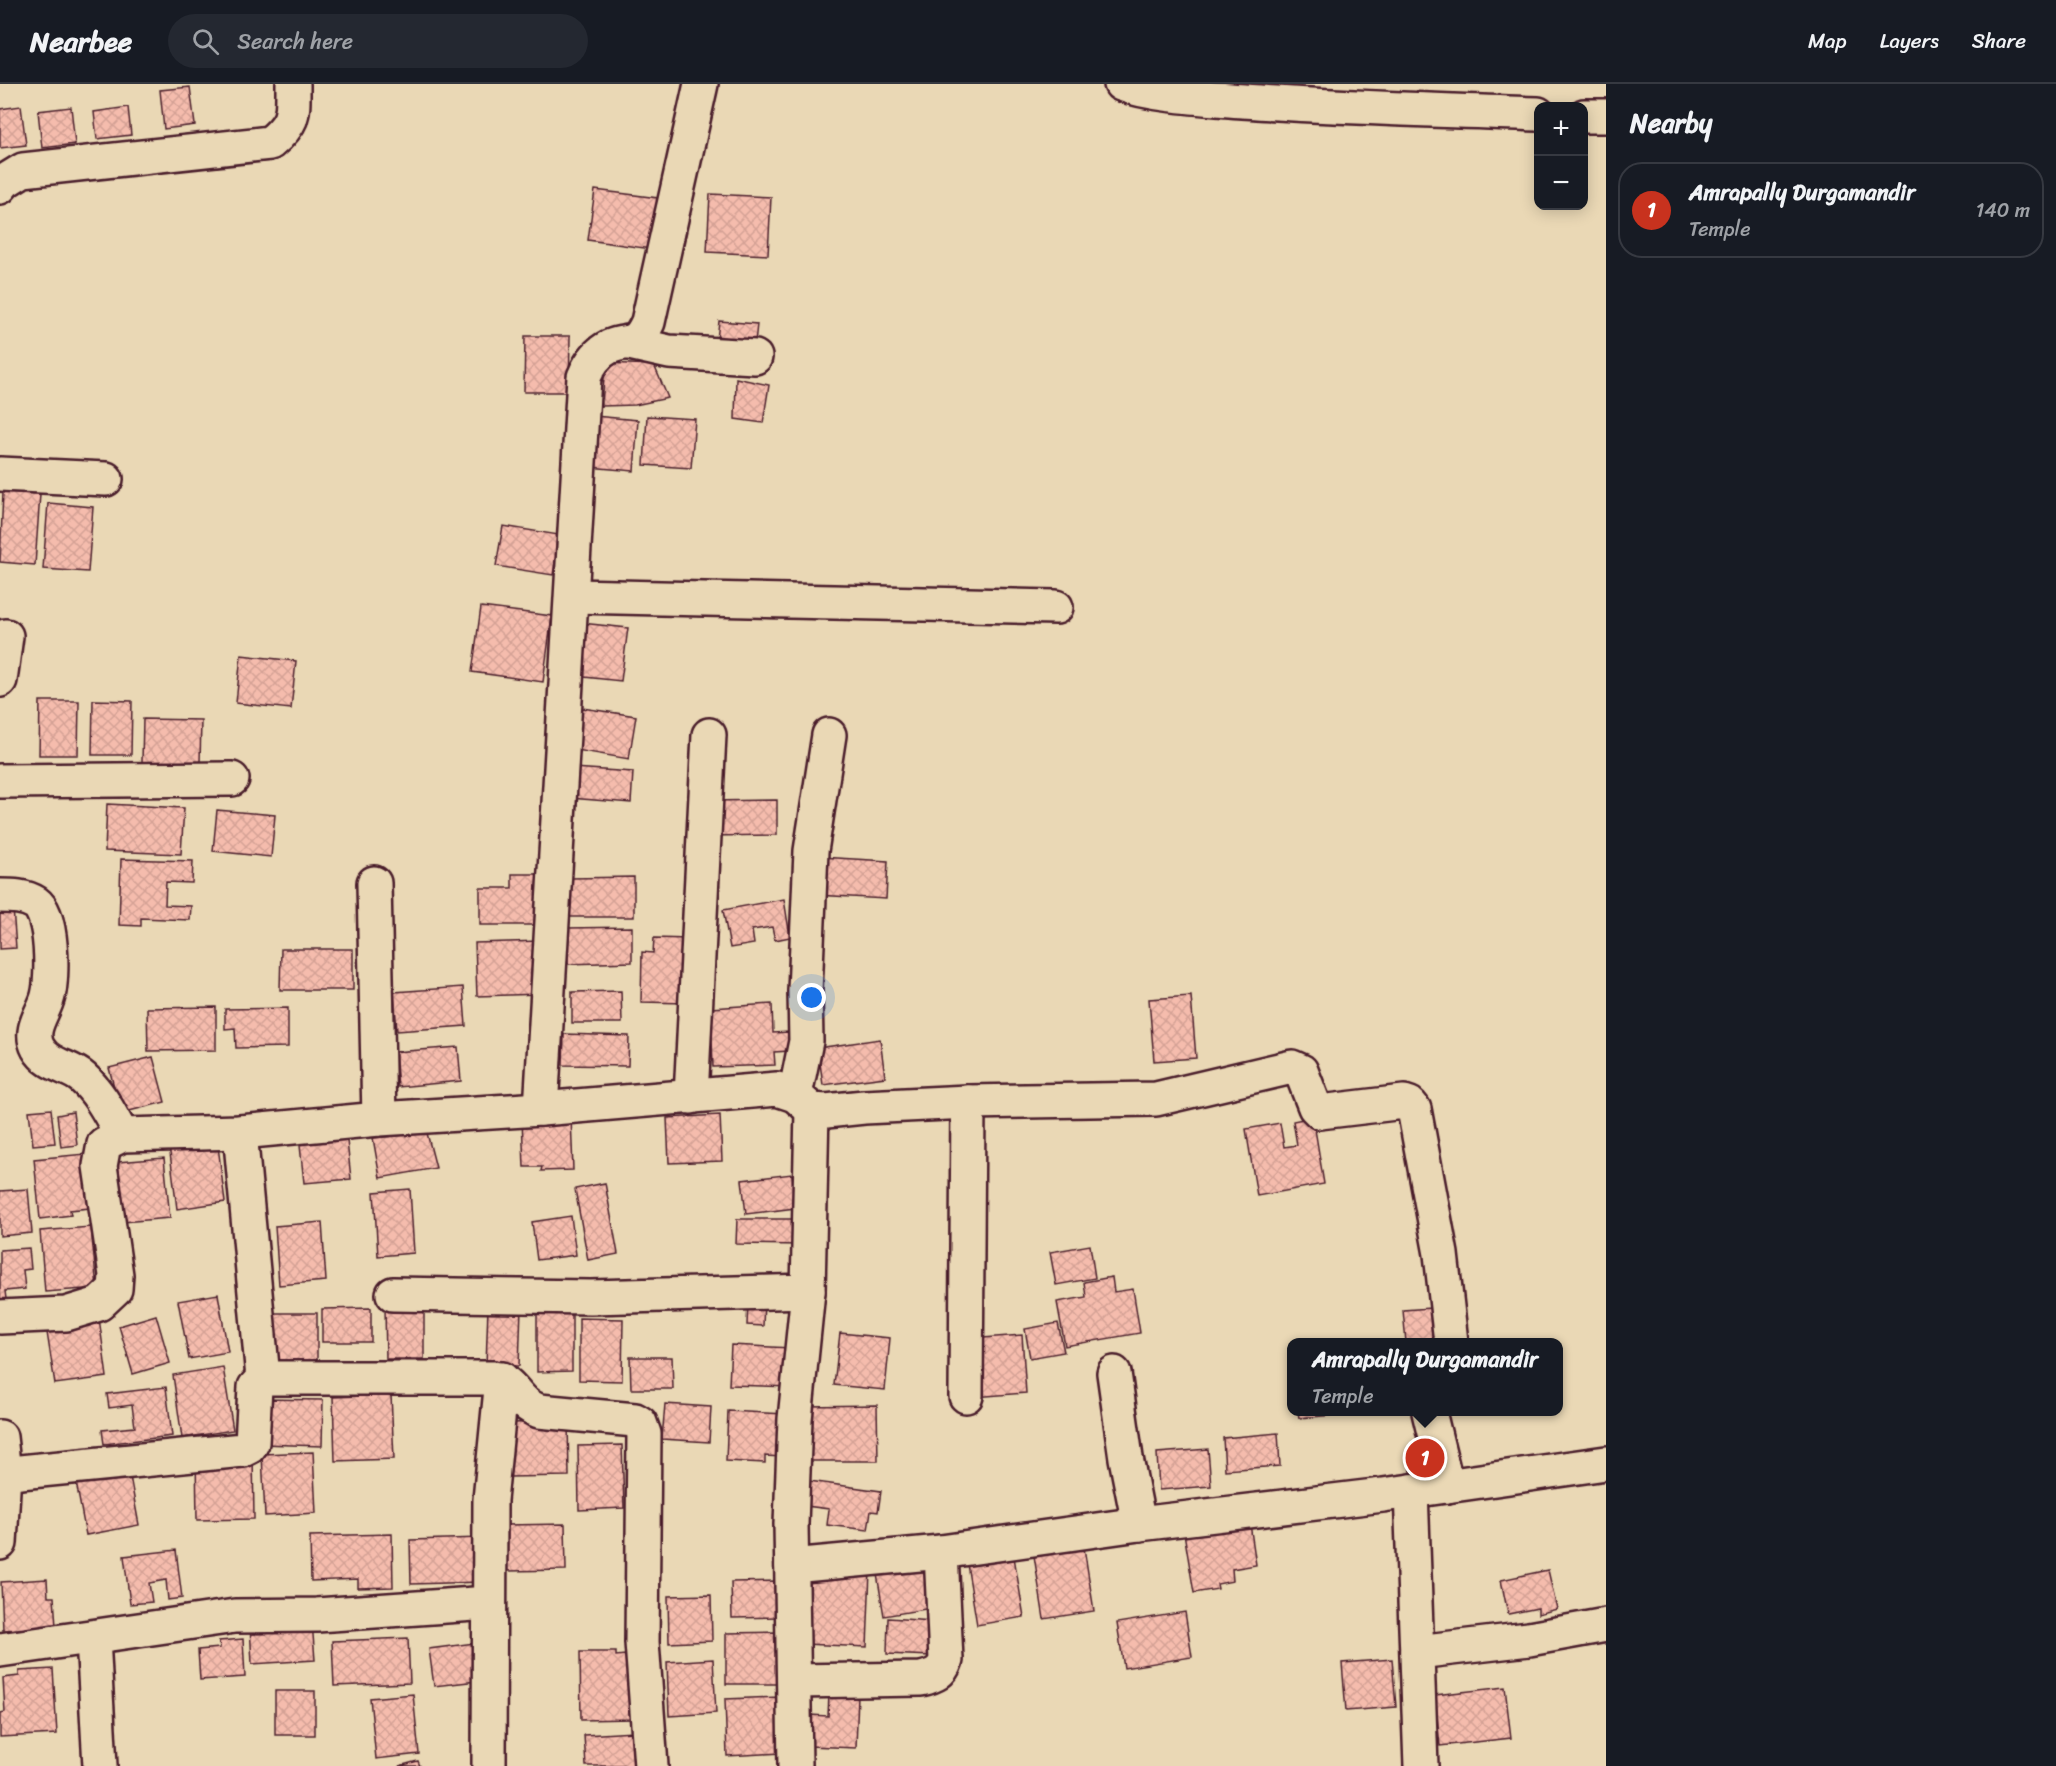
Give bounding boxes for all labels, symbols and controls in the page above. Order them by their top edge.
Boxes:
search box [168,14,588,68]
text: Nearbee [30,17,132,66]
text: Search here [237,22,353,61]
text: Map [1808,22,1847,60]
text: Layers [1880,22,1939,60]
text: Share [1972,22,2026,60]
icon: search [189,25,222,58]
text: Nearby [1630,100,1712,146]
map controls [1534,102,1588,210]
button: + [1534,102,1588,156]
button: − [1534,156,1588,210]
text: Amrapally Durgamandir [1689,173,1915,212]
text: 1 [1647,193,1656,228]
text: 140 m [1976,193,2030,228]
text: Temple [1689,212,1751,247]
your location [797,983,826,1012]
popup [1287,1338,1563,1416]
text: Amrapally Durgamandir [1312,1340,1538,1379]
text: Temple [1312,1379,1373,1414]
pin: 1 [1406,1436,1444,1480]

